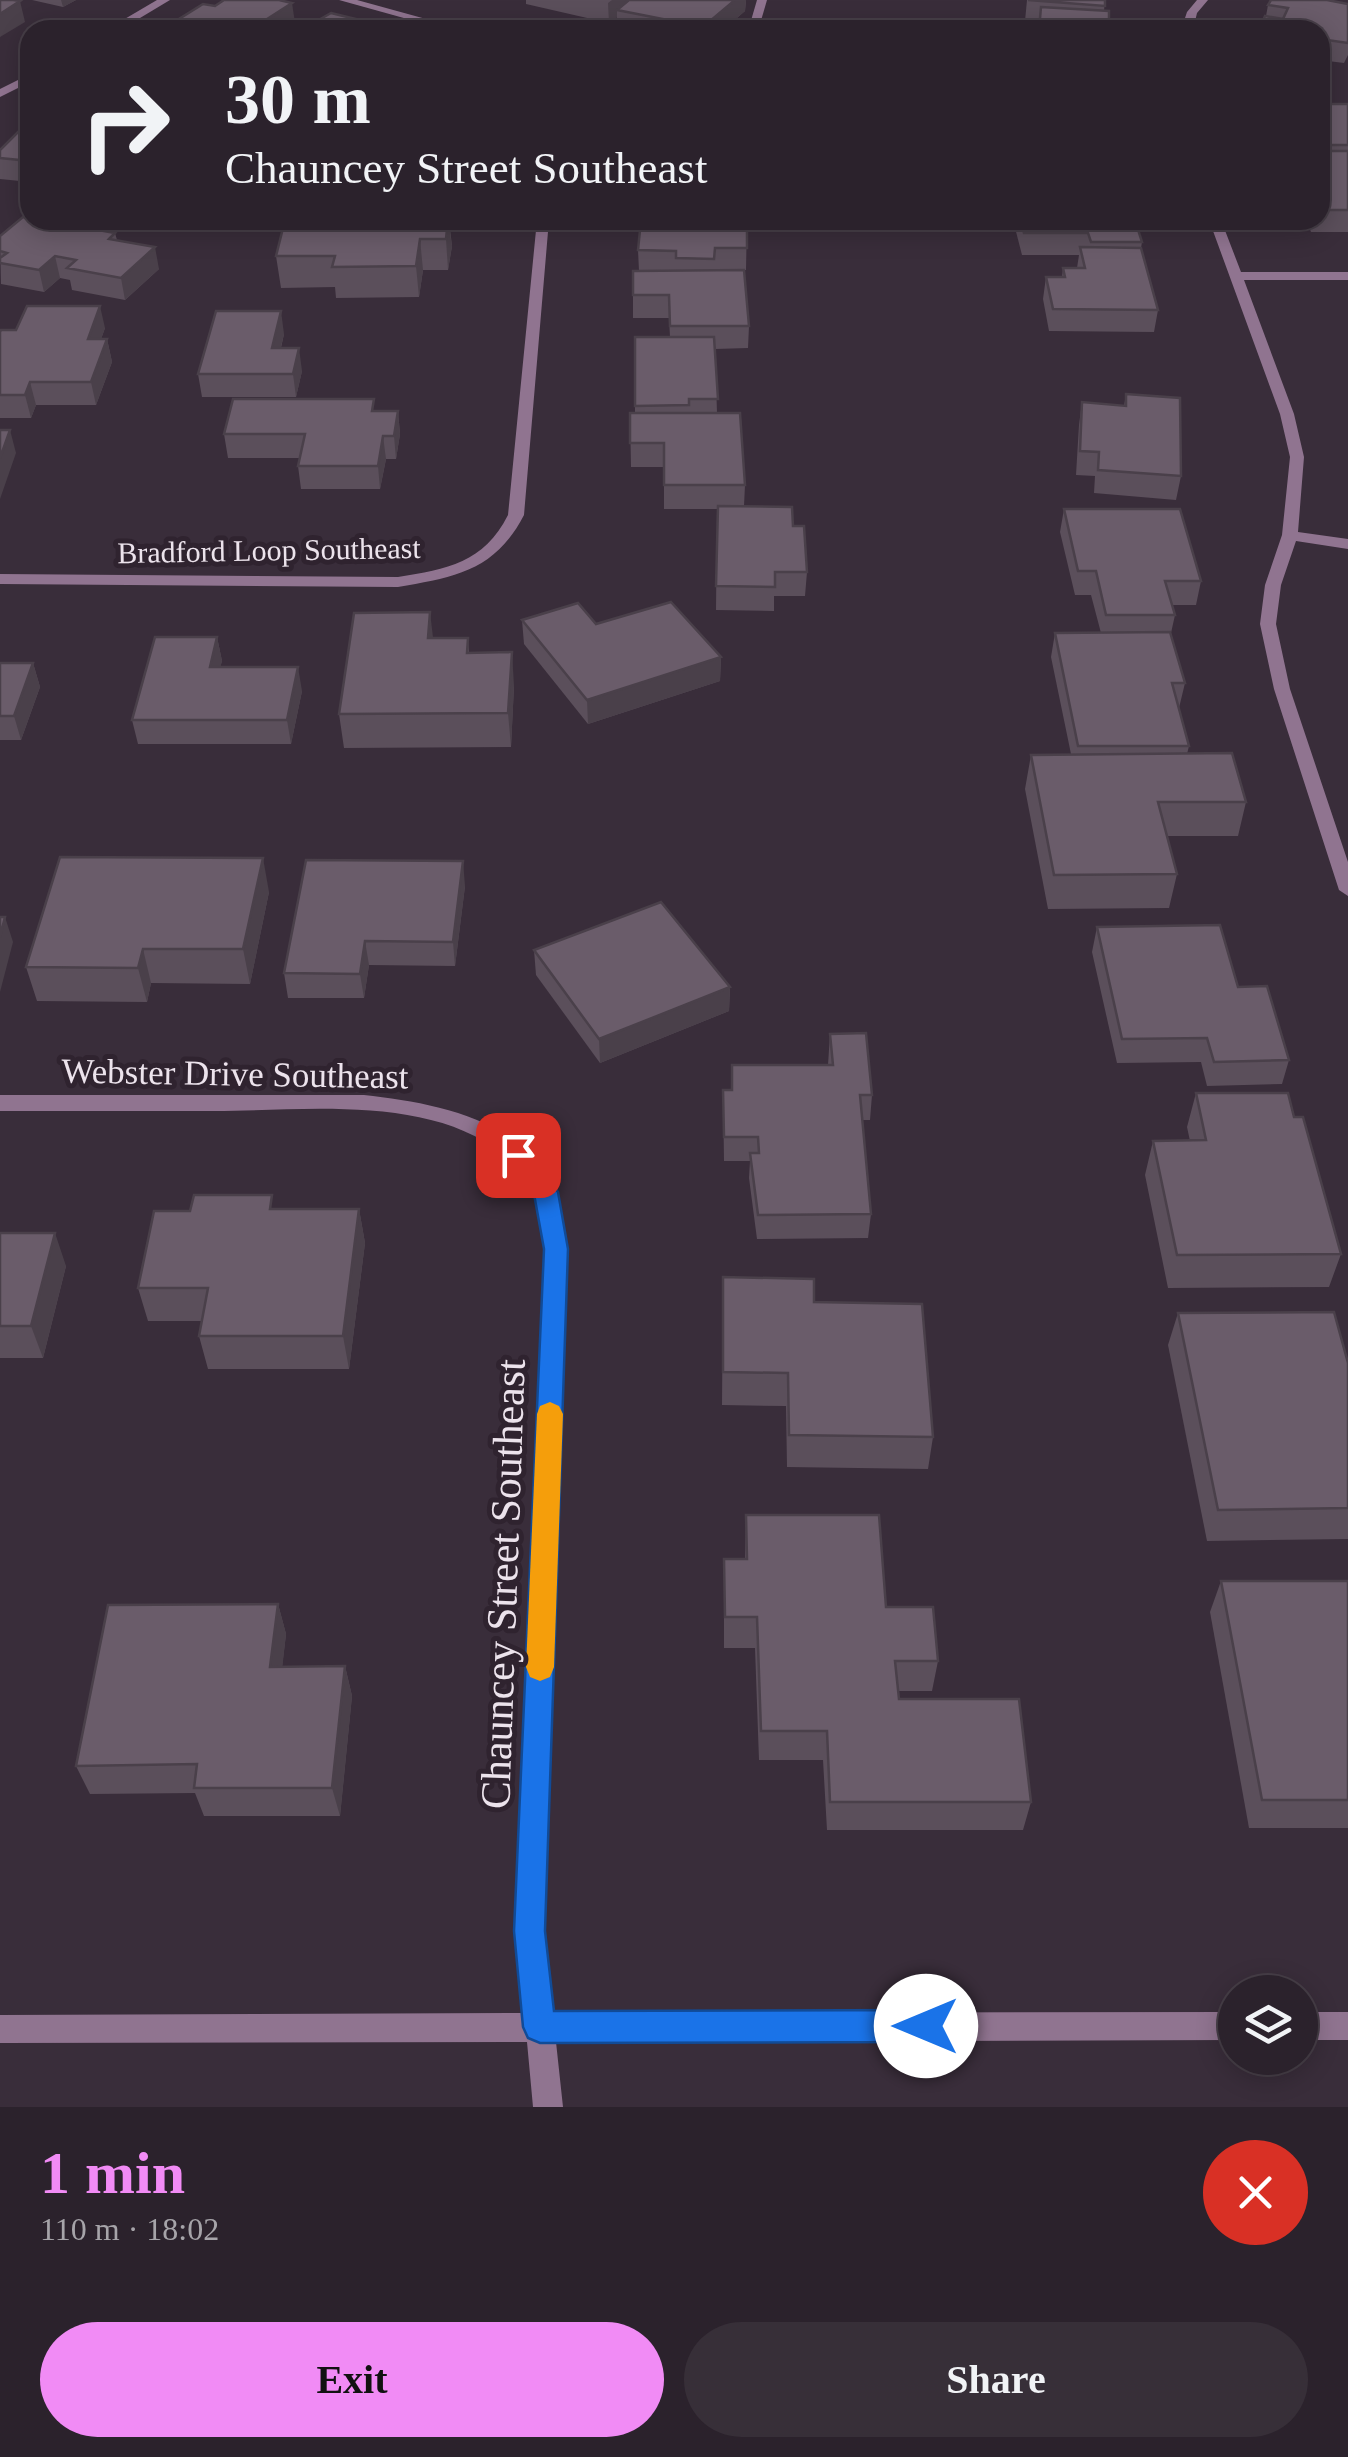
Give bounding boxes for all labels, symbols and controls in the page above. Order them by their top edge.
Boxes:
icon: right [60,60,190,190]
text: 30 m [225,61,371,138]
text: Chauncey Street Southeast [225,143,707,193]
street label: Bradford Loop Southeast [117,531,422,569]
street label: Webster Drive Southeast [61,1051,409,1097]
pin [476,1113,561,1198]
icon: arrive [491,1128,546,1183]
street label: Chauncey Street Southeast [472,1358,534,1810]
position arrow [874,1974,978,2078]
map controls [1218,1975,1318,2075]
button: layers [1218,1975,1318,2075]
text: 1 min [40,2140,185,2206]
button: close [1203,2140,1308,2245]
text: 110 m · 18:02 [40,2211,219,2247]
button: Exit [40,2322,664,2437]
button: Share [684,2322,1308,2437]

